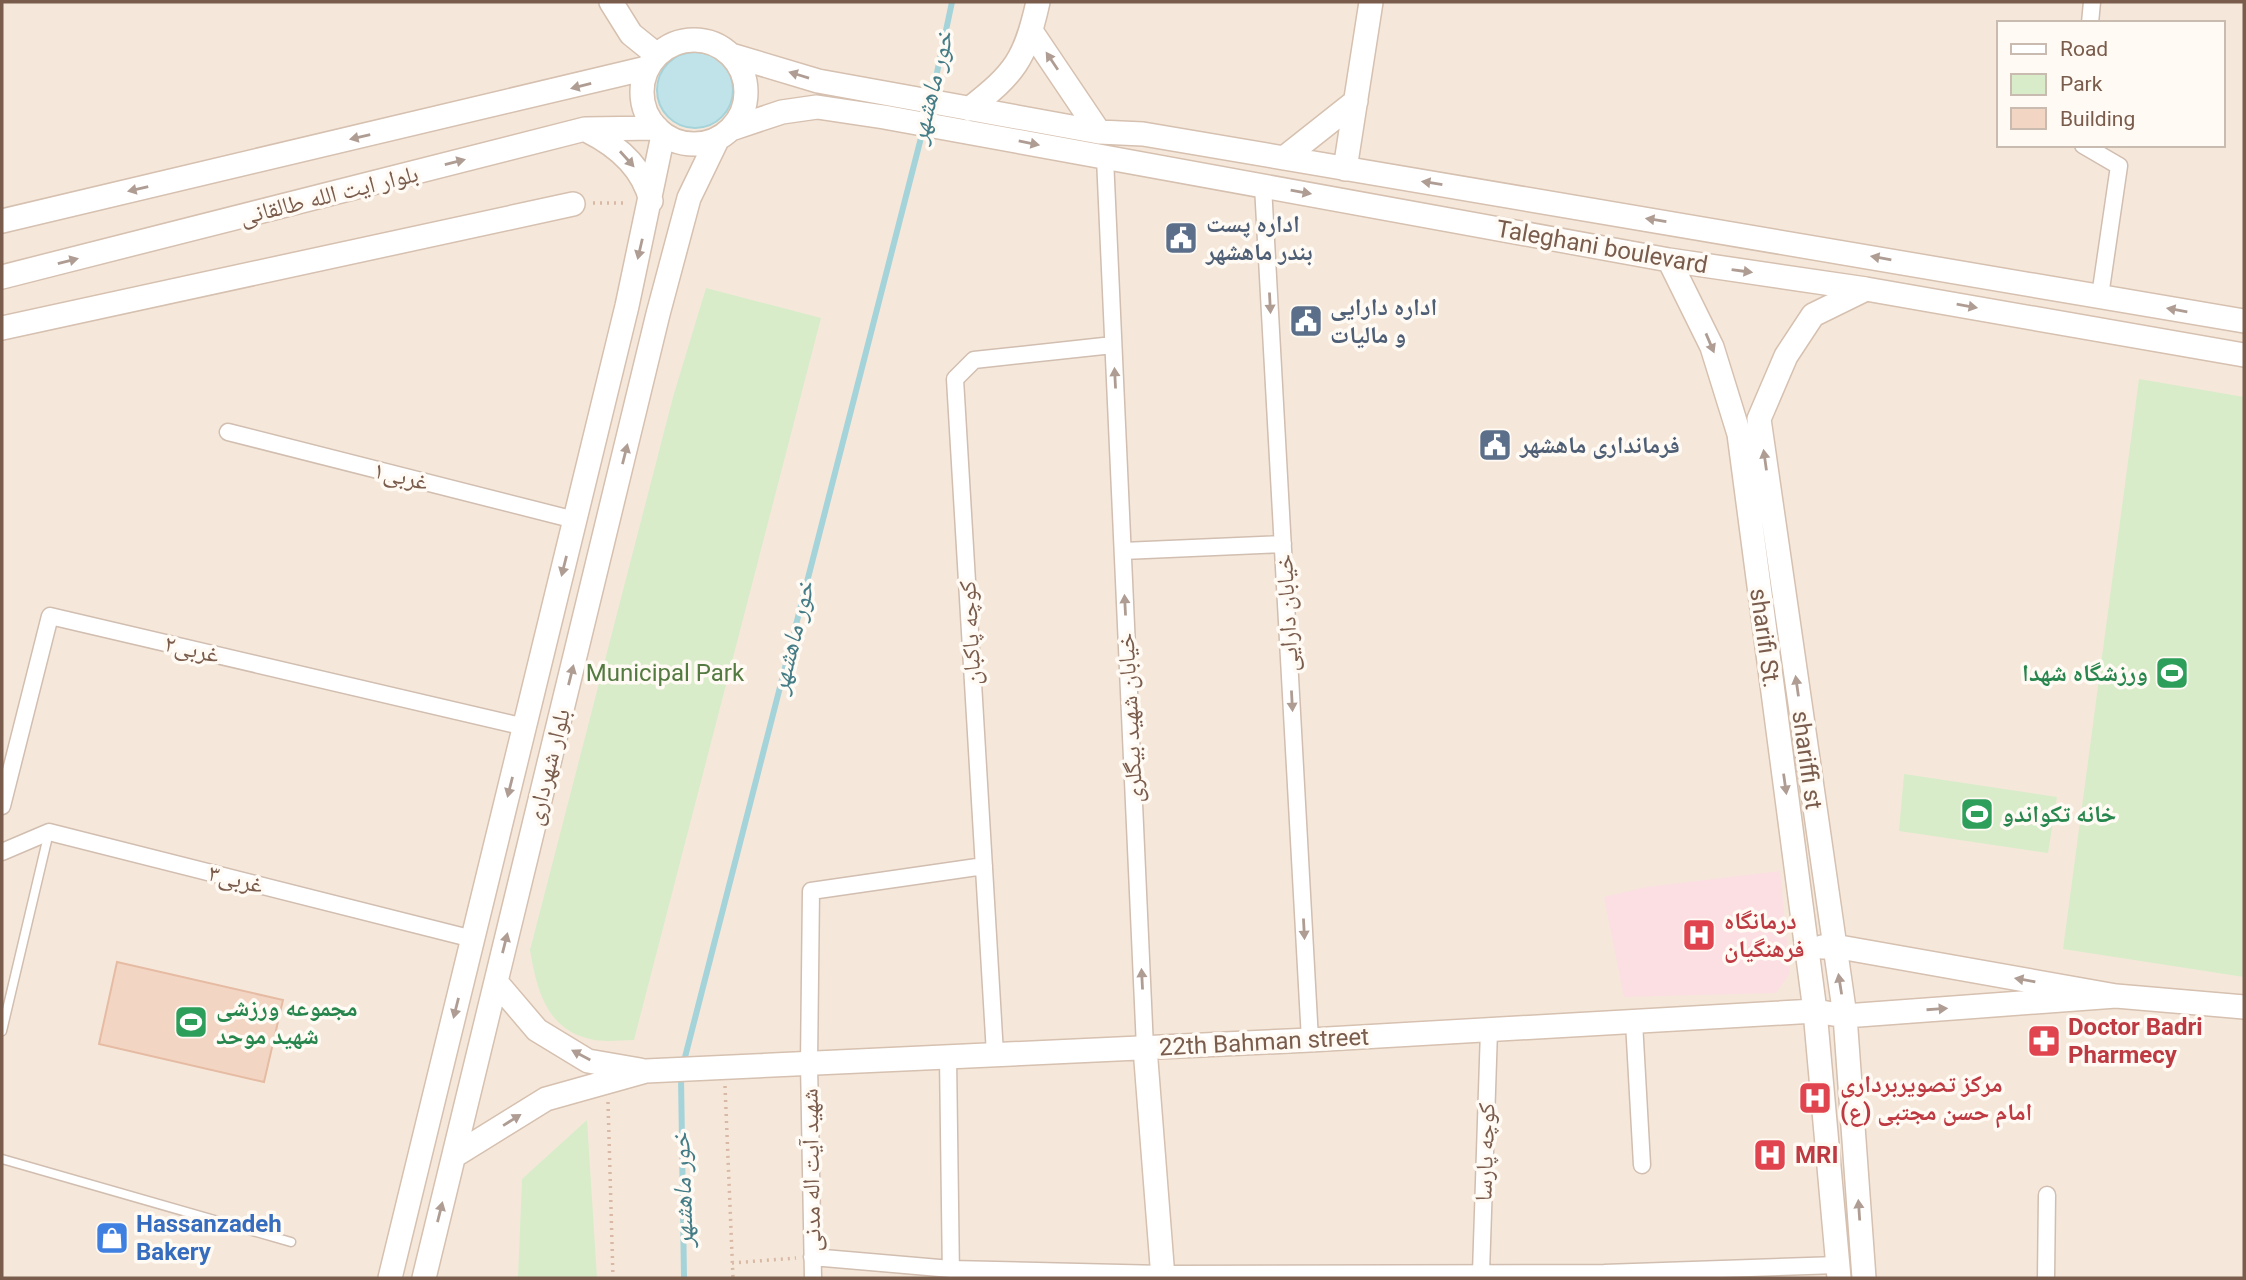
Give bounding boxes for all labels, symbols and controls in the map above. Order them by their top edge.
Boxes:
legend [1997,21,2225,147]
water label: خور ماهشهر [902,27,960,148]
text: Road [2060,37,2108,61]
one-way arrow [1045,51,1058,71]
one-way arrow [788,70,809,80]
text: Park [2060,72,2103,96]
one-way arrow [570,81,592,92]
text: Building [2060,107,2135,131]
one-way arrow [349,132,371,143]
one-way arrow [1018,138,1040,149]
one-way arrow [618,150,634,167]
one-way arrow [444,156,466,167]
street label: بلوار ایت الله طالقانی [237,159,421,231]
one-way arrow [1421,177,1443,188]
one-way arrow [127,184,149,195]
one-way arrow [1290,187,1312,198]
place label: اداره پست بندر ماهشهر [1205,210,1313,266]
one-way arrow [1645,214,1667,225]
street label: Taleghani boulevard [1494,215,1710,279]
public building icon: اداره پست بندر ماهشهر [1162,219,1200,257]
one-way arrow [635,239,646,261]
one-way arrow [1869,252,1891,263]
one-way arrow [57,255,79,266]
one-way arrow [1731,265,1753,276]
one-way arrow [1265,292,1276,314]
place label: اداره دارایی و مالیات [1330,293,1437,349]
one-way arrow [1956,301,1978,312]
public building icon: اداره دارایی و مالیات [1287,302,1325,340]
one-way arrow [2166,304,2188,315]
one-way arrow [1705,333,1716,354]
one-way arrow [1109,367,1120,389]
public building icon: فرمانداری ماهشهر [1476,426,1514,464]
place label: فرمانداری ماهشهر [1519,431,1680,459]
one-way arrow [619,442,630,464]
one-way arrow [1760,449,1771,471]
street label: ۱غربی [371,456,431,496]
street label: خیابان دارایی [1270,553,1304,673]
one-way arrow [558,555,569,577]
water label: خور ماهشهر [763,577,821,698]
street label: کوچه پاکبان [953,580,987,686]
street label: sharifi St. [1744,586,1786,690]
one-way arrow [1120,594,1131,616]
street label: ۲غربی [162,629,222,669]
street label: خیابان شهید بیگلری [1112,632,1148,804]
sports icon: ورزشگاه شهدا [2153,654,2191,692]
park label: Municipal Park [586,659,745,687]
place label: ورزشگاه شهدا [2022,659,2148,687]
one-way arrow [566,664,577,686]
one-way arrow [1791,675,1802,697]
one-way arrow [1286,691,1297,713]
street label: بلوار شهرداری [520,706,576,828]
street label: shariffi st [1786,709,1828,811]
one-way arrow [1779,773,1790,795]
one-way arrow [504,776,515,798]
sports icon: خانه تکواندو [1958,795,1996,833]
place label: خانه تکواندو [2002,800,2116,828]
street label: ۳غربی [206,859,266,899]
place label: درمانگاه فرهنگیان [1724,907,1804,963]
hospital icon: درمانگاه فرهنگیان [1680,916,1718,954]
one-way arrow [1299,918,1310,940]
one-way arrow [500,932,511,954]
one-way arrow [1136,968,1147,990]
one-way arrow [1834,973,1845,995]
one-way arrow [2014,974,2036,985]
place label: مجموعه ورزشی شهید موحد [216,994,358,1050]
one-way arrow [450,997,461,1019]
sports icon: مجموعه ورزشی شهید موحد [172,1003,210,1041]
one-way arrow [1926,1004,1948,1015]
place label: Doctor Badri Pharmecy [2068,1013,2203,1069]
pharmacy icon: Doctor Badri Pharmecy [2025,1022,2063,1060]
street label: 22th Bahman street [1158,1023,1370,1061]
one-way arrow [570,1050,590,1062]
place label: مرکز تصویربرداری امام حسن مجتبی (ع) [1840,1070,2032,1129]
hospital icon: مرکز تصویربرداری امام حسن مجتبی (ع) [1796,1079,1834,1117]
street label: شهید آیت اله مدنی [796,1088,826,1252]
street label: کوچه پارسا [1469,1102,1501,1202]
one-way arrow [502,1113,521,1126]
water label: خور ماهشهر [665,1132,699,1250]
hospital icon: MRI [1751,1136,1789,1174]
place label: MRI [1795,1141,1838,1169]
one-way arrow [1853,1199,1864,1221]
one-way arrow [435,1201,446,1223]
place label: Hassanzadeh Bakery [136,1210,282,1266]
shop icon: Hassanzadeh Bakery [93,1219,131,1257]

